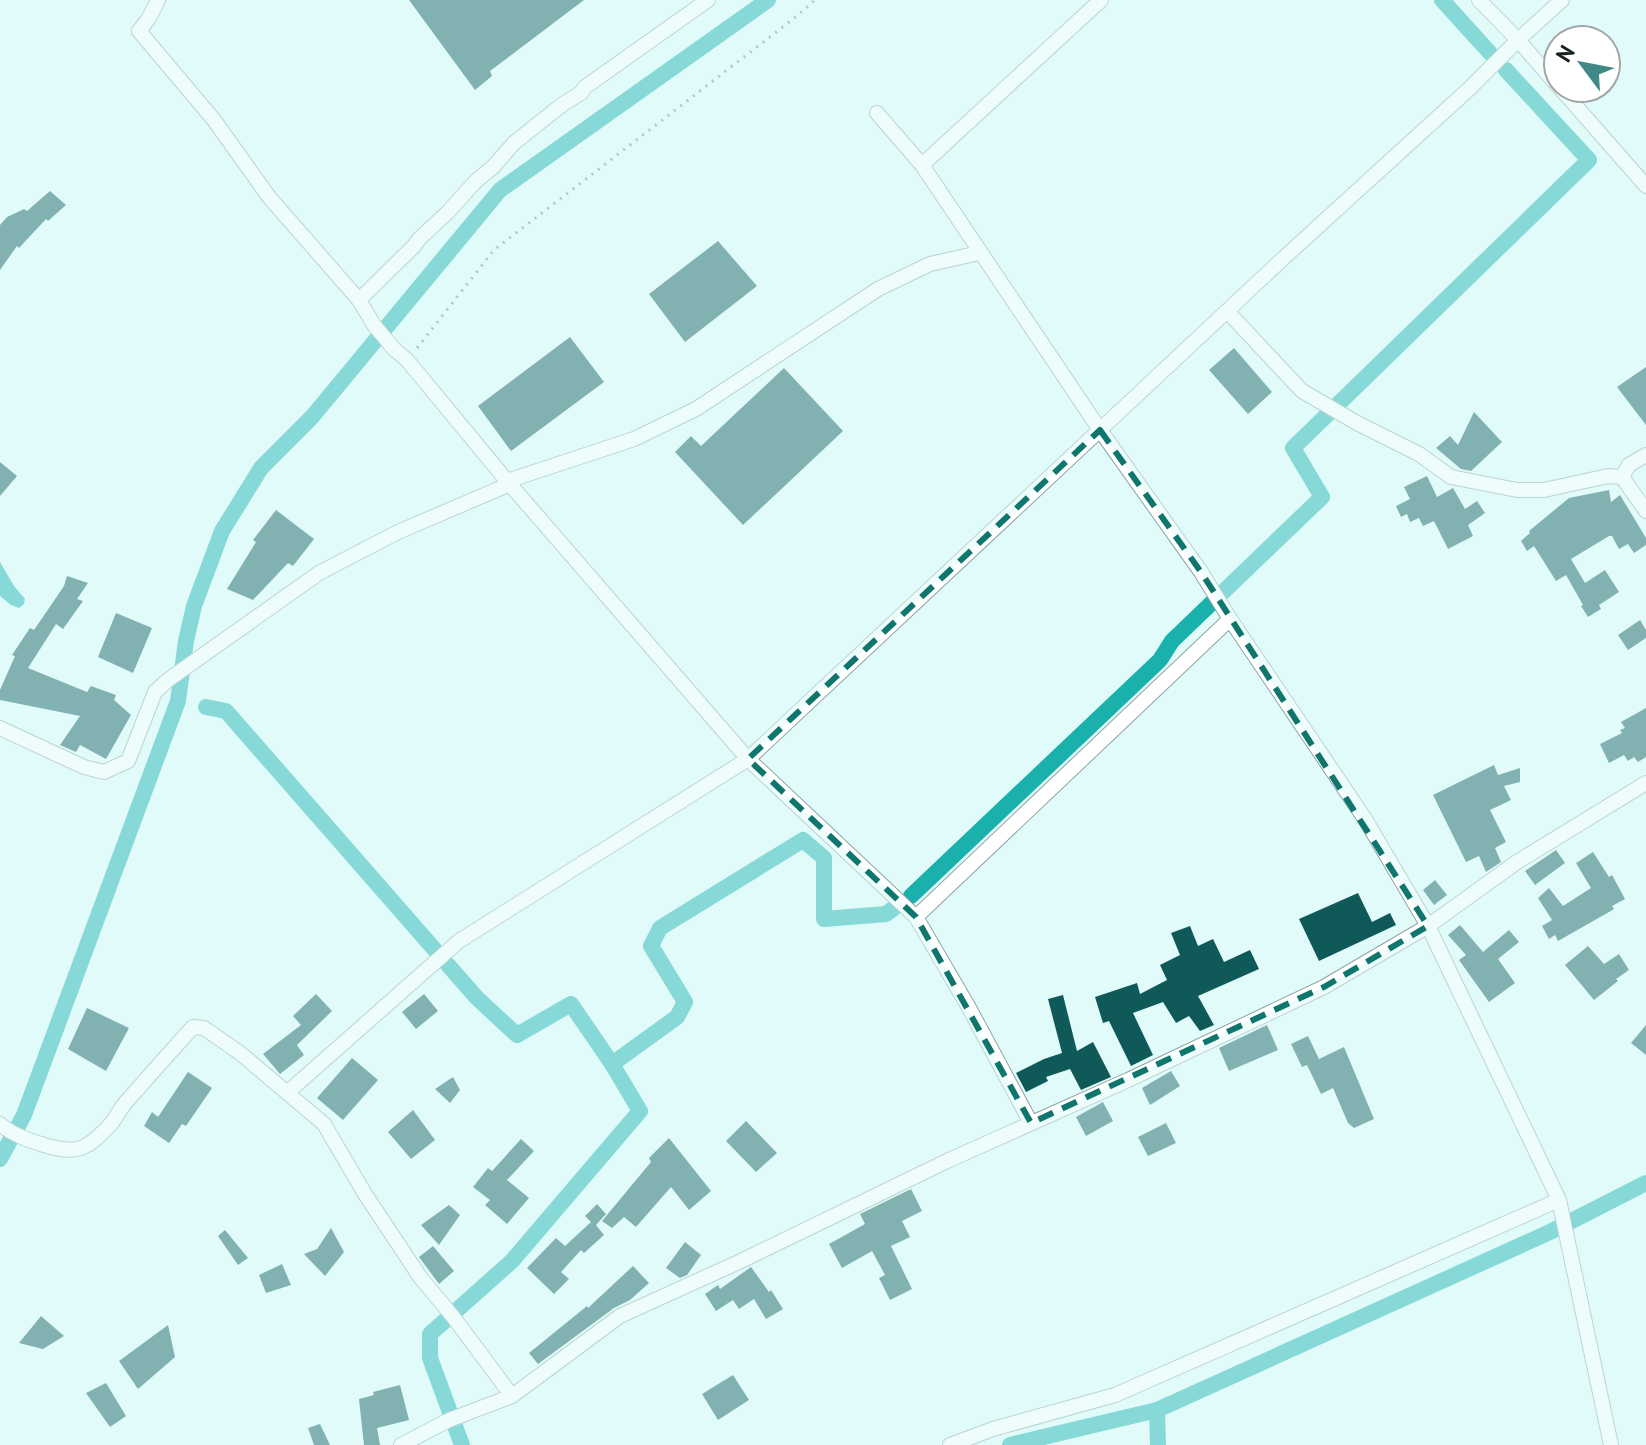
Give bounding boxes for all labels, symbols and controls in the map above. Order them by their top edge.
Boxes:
north arrow [1542,24,1622,104]
text: N [1549,40,1581,67]

